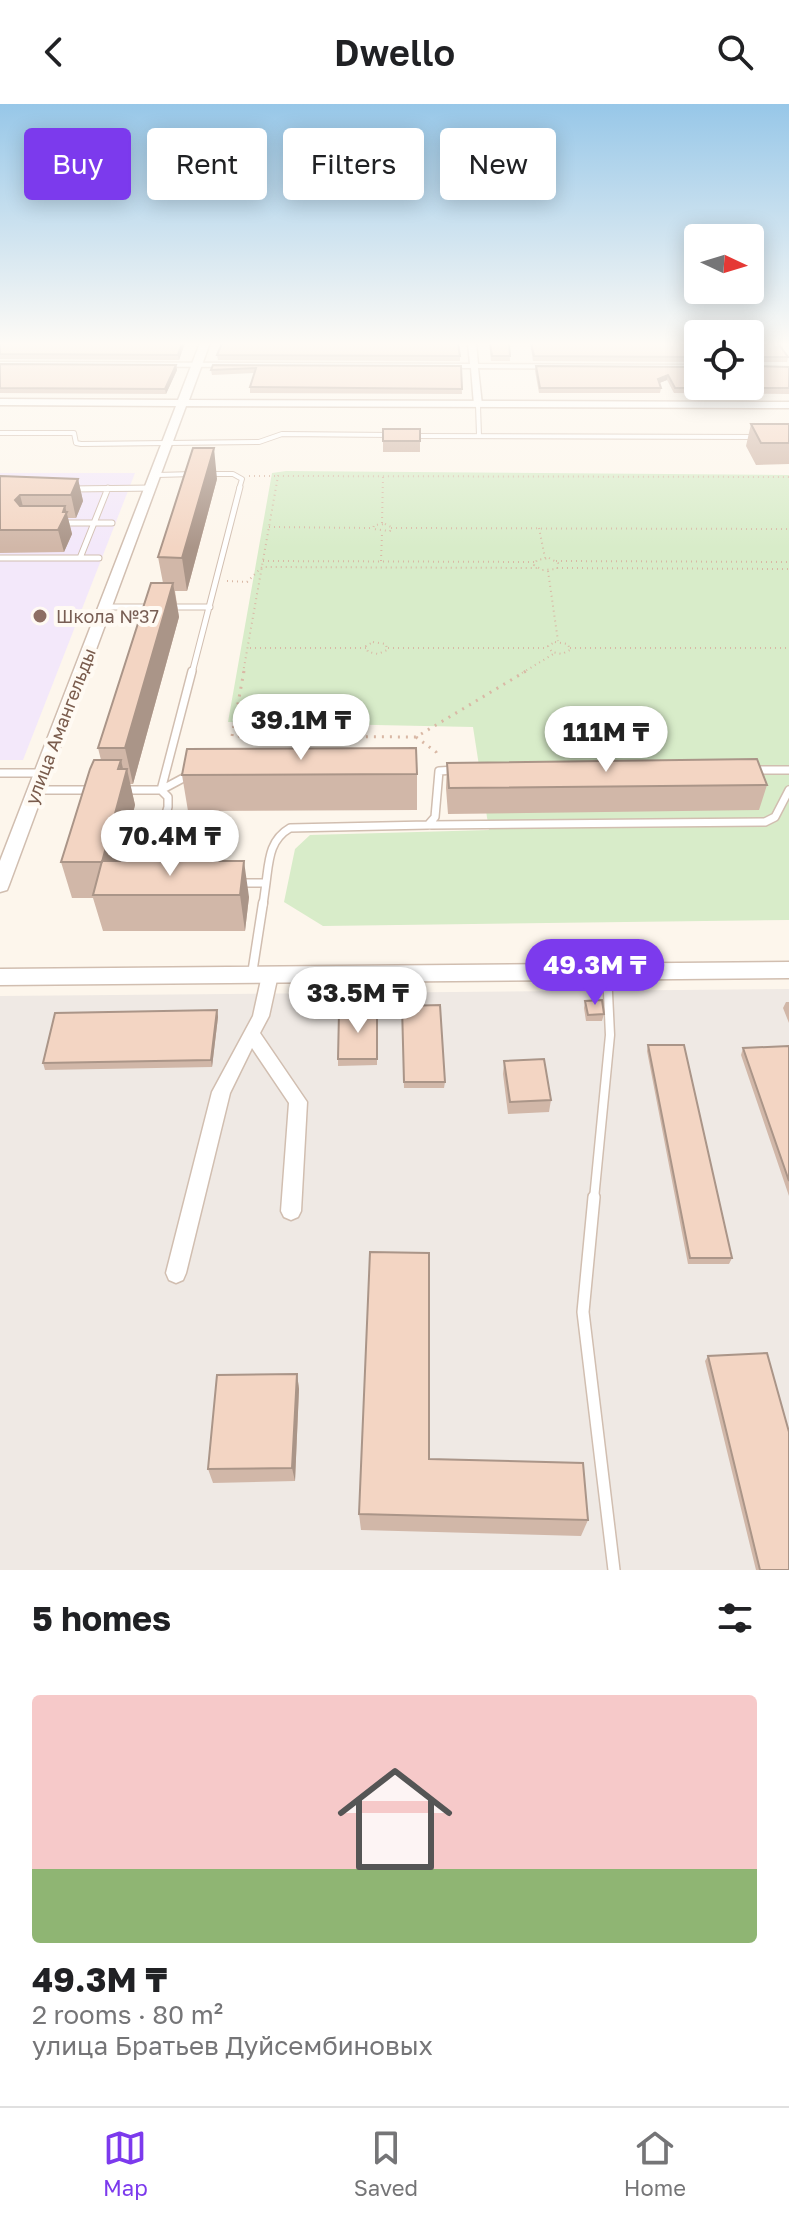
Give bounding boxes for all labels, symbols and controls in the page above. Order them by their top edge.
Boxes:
icon: back [32,30,76,74]
icon: search [713,30,757,74]
text: Dwello [334,31,455,74]
chip: Buy [24,128,131,200]
chip: Rent [147,128,267,200]
chip: Filters [283,128,424,200]
chip: New [440,128,556,200]
north arrow [684,224,764,304]
map controls [684,224,764,400]
button: locate [684,320,764,400]
place label: Школа №37 [56,605,159,627]
marker: Школа №37 [31,607,49,625]
street label: улица Амангельды [20,645,100,807]
pin: 39.1M ₸ [227,694,375,762]
text: 39.1M ₸ [251,704,351,735]
pin: 111M ₸ [541,706,671,774]
text: 111M ₸ [563,716,649,747]
pin: 70.4M ₸ [96,810,244,878]
text: 70.4M ₸ [119,820,221,851]
pin: 49.3M ₸ [521,939,669,1007]
text: 49.3M ₸ [543,949,647,980]
pin: 33.5M ₸ [284,967,432,1035]
text: 33.5M ₸ [307,977,409,1008]
icon: filters [713,1596,757,1640]
text: 5 homes [32,1598,171,1638]
icon: home [323,1747,467,1891]
text: 49.3M ₸ [32,1959,167,1999]
text: 2 rooms · 80 m² [32,1999,223,2030]
text: улица Братьев Дуйсембиновых [32,2030,433,2061]
tab: Map [103,2126,148,2201]
tab: Saved [354,2126,418,2201]
tab: Home [624,2126,686,2201]

